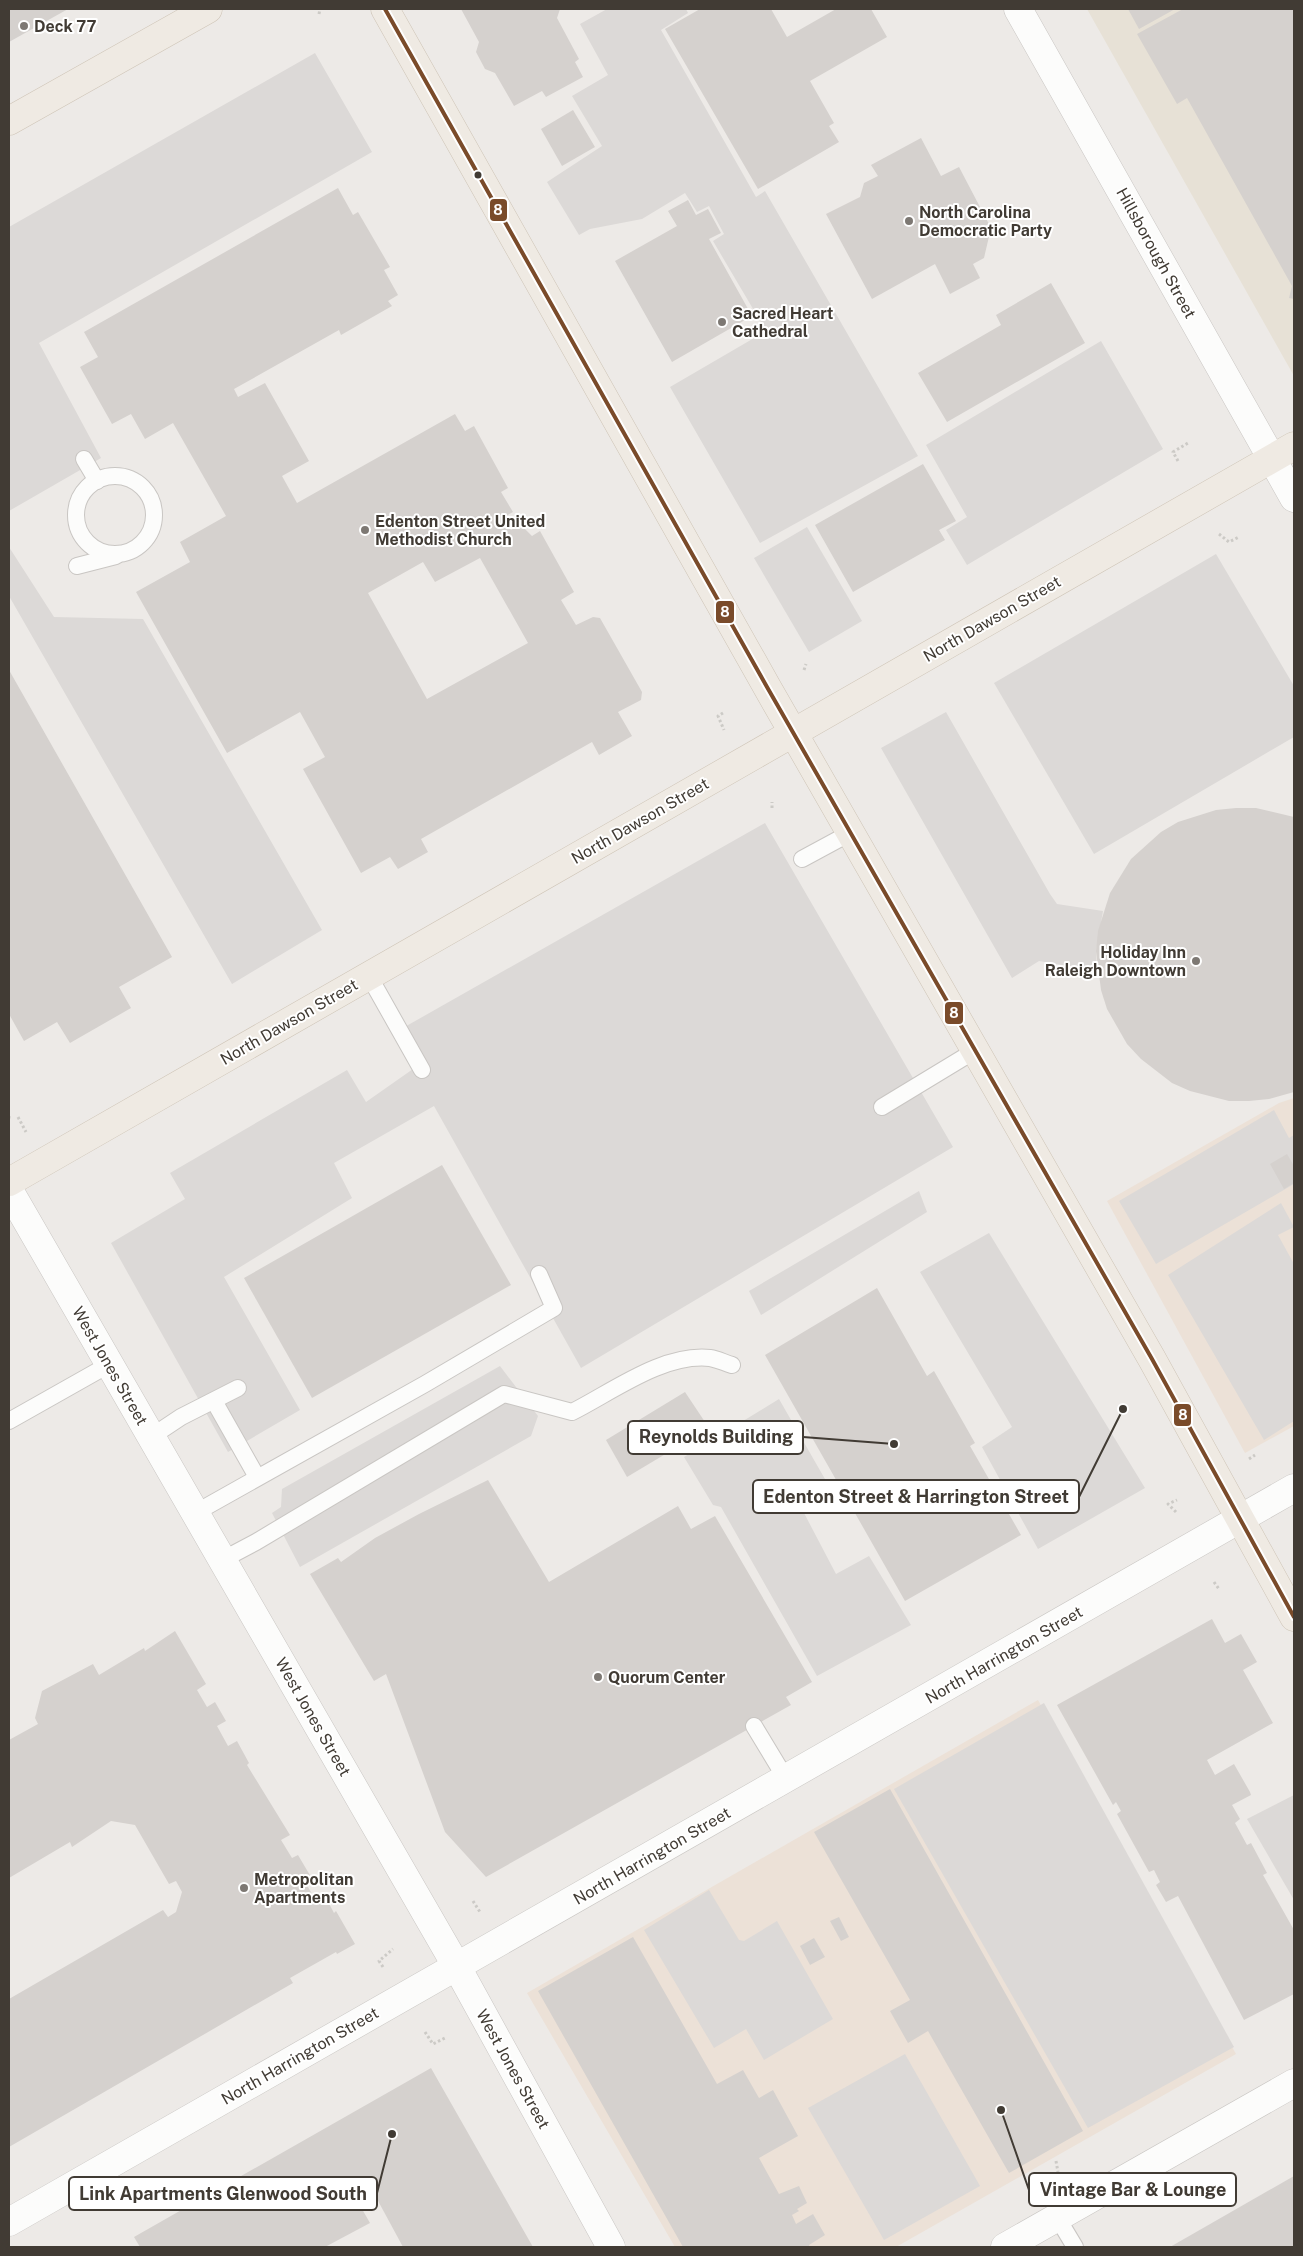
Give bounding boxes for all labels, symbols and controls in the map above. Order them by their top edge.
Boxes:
place label: Deck 77 [34,17,96,36]
marker: Deck 77 [18,20,30,32]
unlabelled marker [473,170,483,180]
street label: Hillsborough Street [1112,184,1200,322]
line badge: 8 [489,198,508,222]
text: 8 [493,202,503,218]
place label: North Carolina Democratic Party [919,203,1052,240]
marker: North Carolina Democratic Party [903,215,915,227]
place label: Sacred Heart Cathedral [732,304,834,341]
marker: Sacred Heart Cathedral [716,316,728,328]
place label: Edenton Street United Methodist Church [375,512,545,549]
marker: Edenton Street United Methodist Church [359,524,371,536]
street label: North Dawson Street [920,572,1064,666]
line badge: 8 [715,600,735,624]
text: 8 [720,604,730,620]
street label: North Dawson Street [568,774,712,868]
place label: Holiday Inn Raleigh Downtown [1045,943,1186,980]
marker: Holiday Inn Raleigh Downtown [1190,955,1202,967]
street label: North Dawson Street [217,975,361,1069]
line badge: 8 [944,1001,964,1025]
text: 8 [949,1005,959,1021]
street label: West Jones Street [68,1303,152,1429]
line badge: 8 [1173,1403,1192,1427]
text: 8 [1178,1407,1188,1423]
callout: Reynolds Building [628,1421,803,1454]
text: Reynolds Building [639,1426,793,1447]
callout: Edenton Street & Harrington Street [753,1480,1079,1513]
text: Edenton Street & Harrington Street [763,1486,1069,1507]
street label: North Harrington Street [922,1602,1086,1708]
street label: West Jones Street [271,1654,355,1780]
place label: Quorum Center [608,1668,726,1687]
marker: Quorum Center [592,1671,604,1683]
street label: North Harrington Street [570,1803,734,1909]
place label: Metropolitan Apartments [254,1870,353,1907]
marker: Metropolitan Apartments [238,1882,250,1894]
street label: North Harrington Street [218,2003,382,2109]
street label: West Jones Street [472,2006,554,2132]
callout: Vintage Bar & Lounge [1029,2173,1236,2206]
callout: Link Apartments Glenwood South [69,2177,377,2210]
text: Vintage Bar & Lounge [1040,2179,1226,2200]
text: Link Apartments Glenwood South [79,2183,367,2204]

